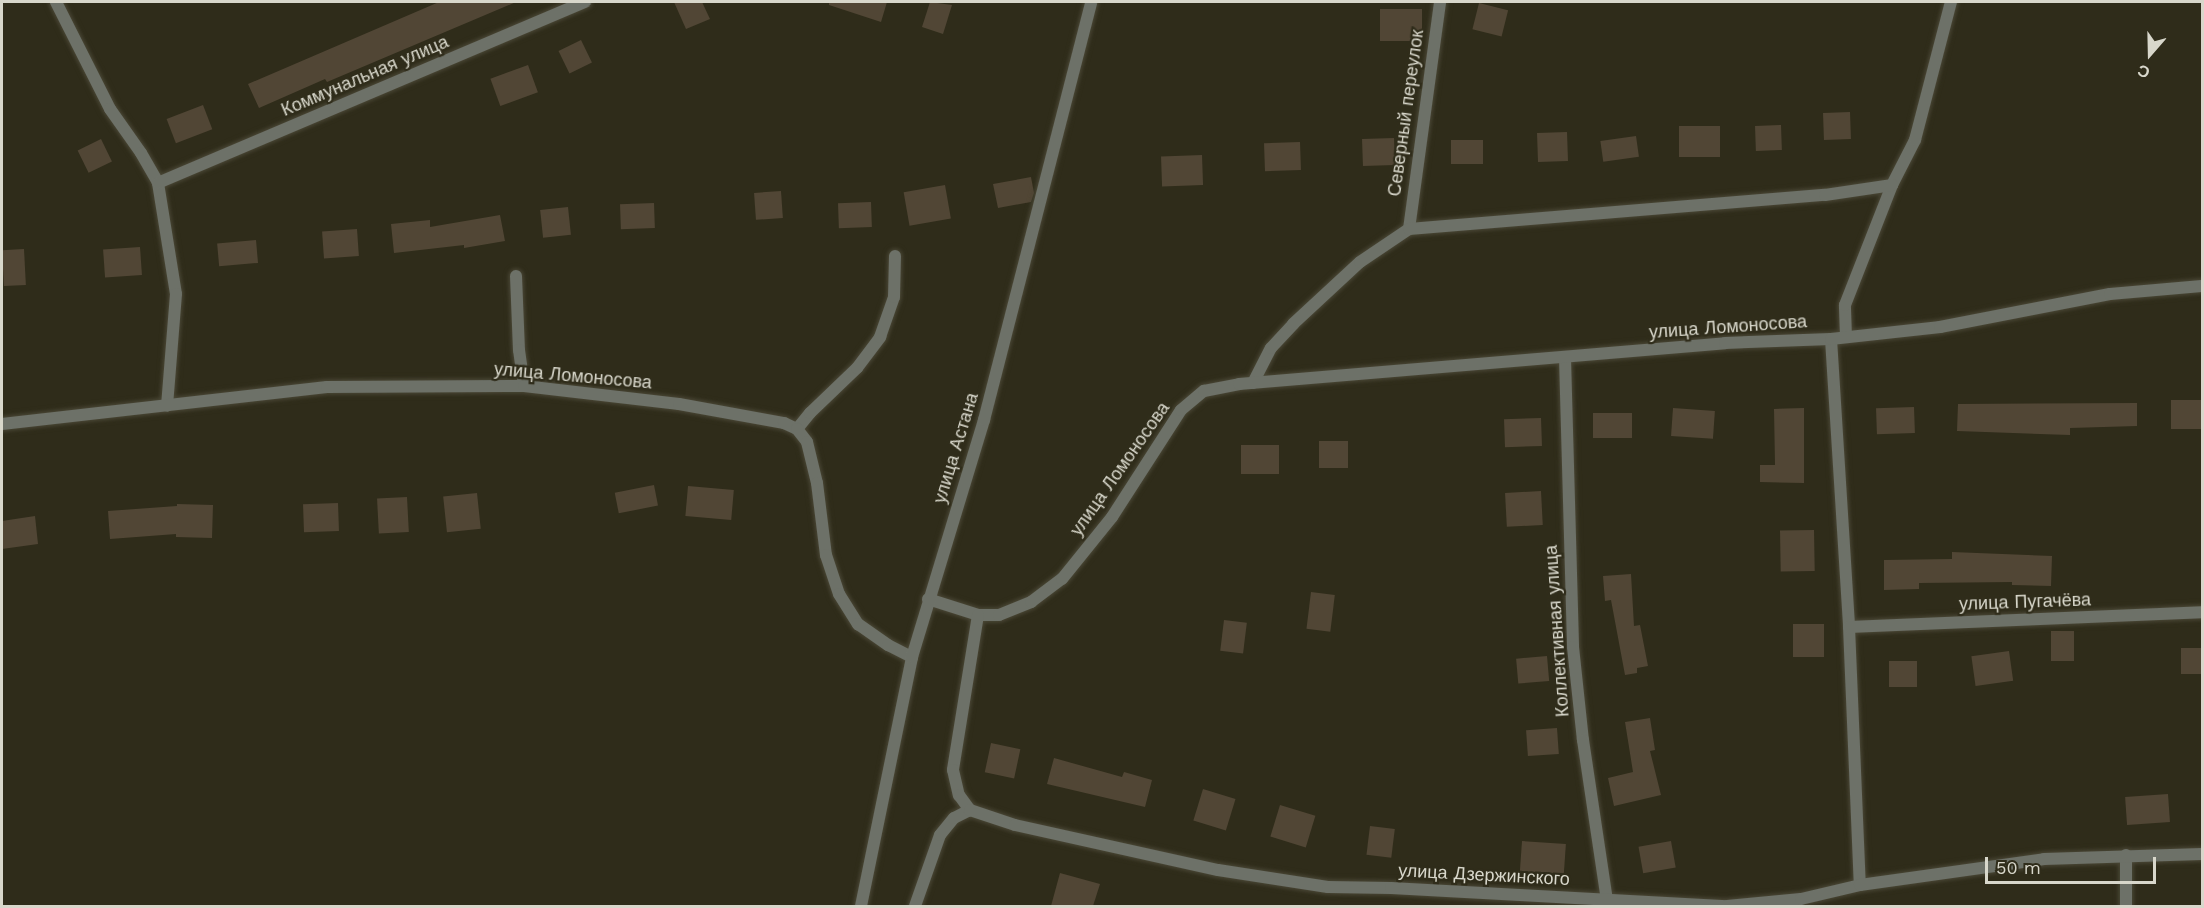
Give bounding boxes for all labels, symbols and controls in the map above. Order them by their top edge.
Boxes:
north arrow [2120,24,2180,84]
street label: Северный переулок [1384,28,1428,198]
street label: Коммунальная улица [278,31,452,121]
text: С [2135,60,2152,82]
street label: улица Ломоносова [1648,311,1808,343]
street label: улица Ломоносова [493,358,653,394]
street label: улица Астана [929,390,983,506]
street label: улица Ломоносова [1066,398,1174,540]
street label: Коллективная улица [1540,544,1574,718]
street label: улица Пугачёва [1959,589,2091,615]
scale bar [1988,845,2159,883]
text: 50 m [1996,857,2041,878]
street label: улица Дзержинского [1398,860,1570,890]

